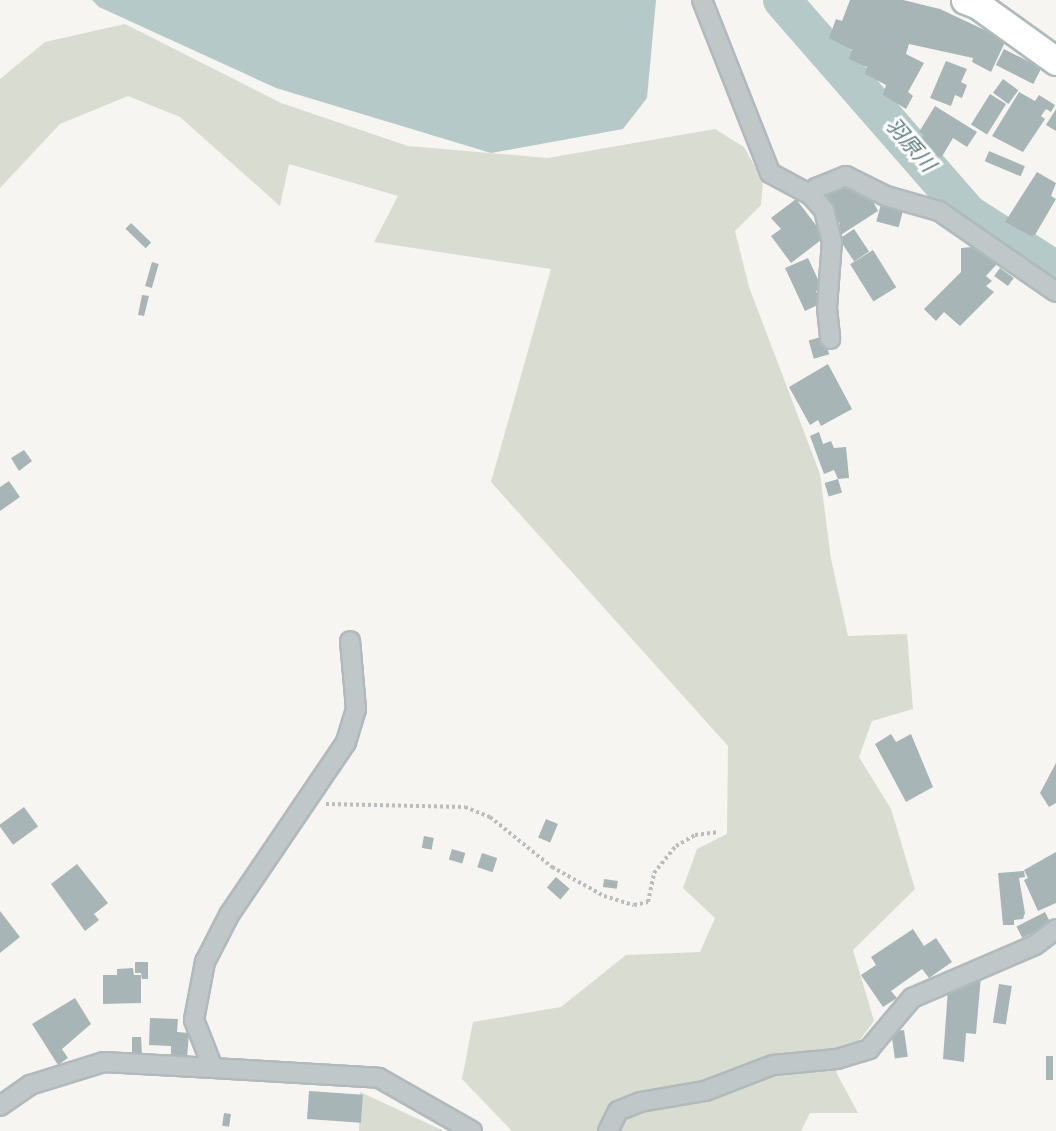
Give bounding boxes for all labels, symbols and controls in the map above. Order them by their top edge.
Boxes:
water label: 羽原川 [879,114,939,178]

